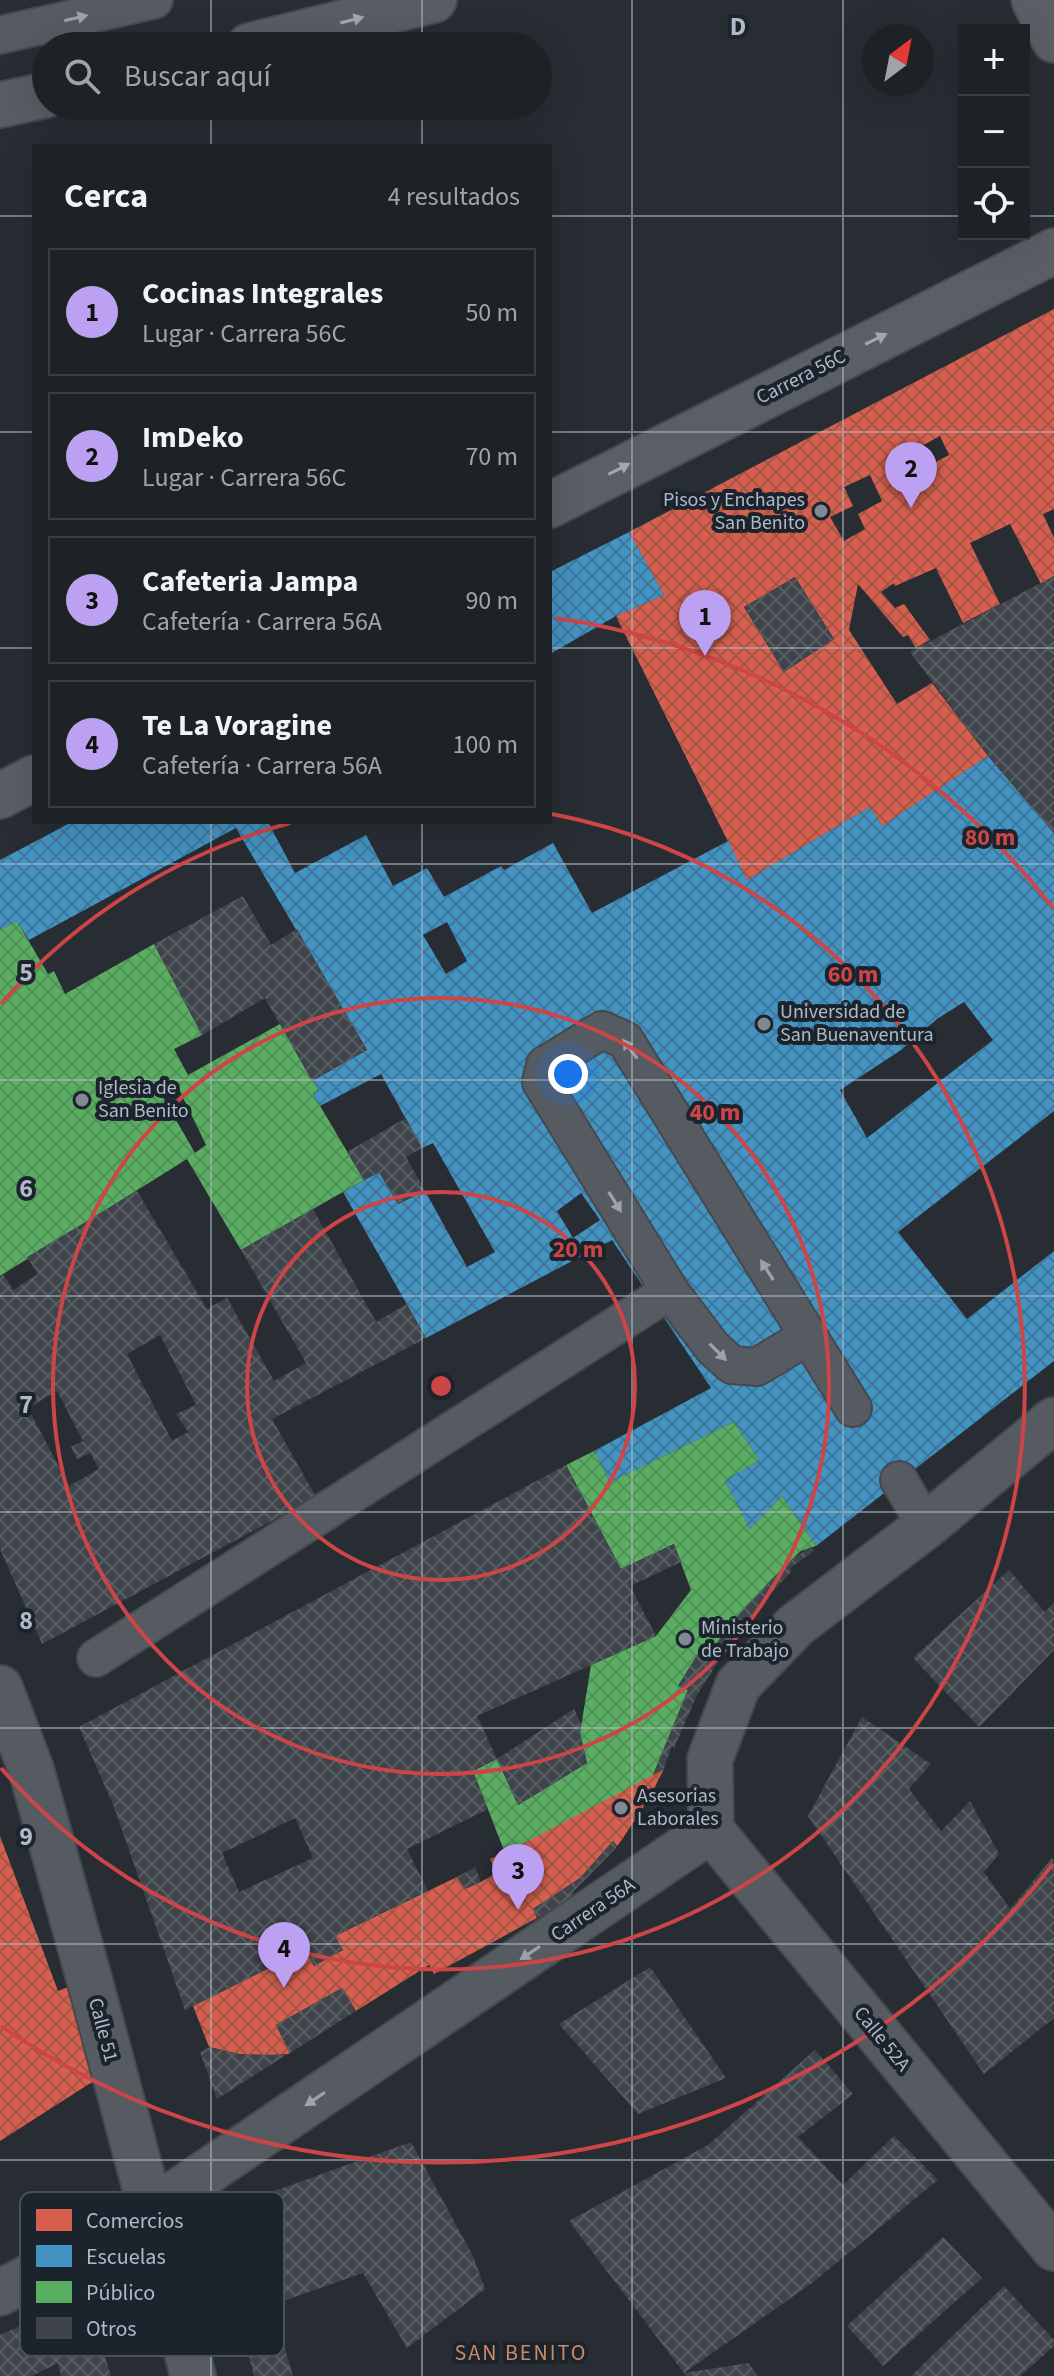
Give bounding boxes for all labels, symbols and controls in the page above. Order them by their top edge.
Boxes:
text: D [730,8,746,45]
one-way arrow [64,11,89,24]
one-way arrow [340,14,365,26]
north arrow [862,24,934,96]
map controls [958,24,1030,240]
button: + [958,24,1030,96]
search box [32,32,552,120]
icon: search [60,54,104,98]
text: Buscar aquí [124,55,271,98]
button: − [958,96,1030,168]
button: locate [958,168,1030,240]
text: Cerca [64,172,148,221]
text: 4 resultados [388,178,520,215]
text: Cocinas Integrales [142,272,383,315]
text: 1 [85,294,99,331]
text: 50 m [465,294,518,331]
text: Lugar · Carrera 56C [142,315,346,352]
one-way arrow [865,332,888,346]
street label: Carrera 56C [751,343,851,411]
text: ImDeko [142,416,244,459]
text: 2 [85,438,99,475]
text: 70 m [465,438,518,475]
pin: 2 [885,442,937,508]
text: Lugar · Carrera 56C [142,459,346,496]
one-way arrow [608,462,631,476]
place label: Pisos y Enchapes San Benito [663,486,805,537]
marker: Pisos y Enchapes San Benito [812,502,830,520]
text: Cafeteria Jampa [142,560,358,603]
text: 3 [85,582,99,619]
text: 90 m [465,582,518,619]
pin: 1 [679,590,731,656]
text: Cafetería · Carrera 56A [142,603,382,640]
text: Te La Voragine [142,704,332,747]
text: 4 [85,726,99,763]
text: 100 m [452,726,518,763]
text: Cafetería · Carrera 56A [142,747,382,784]
text: 80 m [965,820,1015,855]
text: 5 [19,954,33,991]
text: 60 m [828,957,878,992]
place label: Universidad de San Buenaventura [780,998,934,1049]
marker: Universidad de San Buenaventura [755,1015,773,1033]
one-way arrow [622,1038,638,1060]
your location [548,1054,588,1094]
place label: Iglesia de San Benito [98,1074,189,1125]
marker: Iglesia de San Benito [73,1091,91,1109]
text: 40 m [690,1095,740,1130]
text: 6 [19,1170,33,1207]
one-way arrow [607,1190,622,1213]
text: 20 m [553,1232,603,1267]
one-way arrow [760,1259,774,1281]
one-way arrow [709,1342,727,1361]
centre of rings [427,1372,455,1400]
text: 7 [19,1386,33,1423]
text: 8 [19,1602,33,1639]
place label: Ministerio de Trabajo [701,1614,789,1665]
marker: Ministerio de Trabajo [676,1630,694,1648]
place label: Asesorias Laborales [637,1782,719,1833]
marker: Asesorias Laborales [612,1799,630,1817]
text: 9 [19,1818,33,1855]
pin: 3 [492,1844,544,1910]
street label: Carrera 56A [545,1871,641,1949]
pin: 4 [258,1922,310,1988]
one-way arrow [520,1945,541,1960]
street label: Calle 51 [81,1995,125,2065]
street label: Calle 52A [847,2001,917,2078]
one-way arrow [305,2091,326,2106]
legend [20,2192,284,2356]
text: Comercios [86,2205,184,2237]
text: Escuelas [86,2241,166,2273]
text: Público [86,2277,155,2309]
text: Otros [86,2313,137,2345]
district label: SAN BENITO [455,2337,587,2369]

